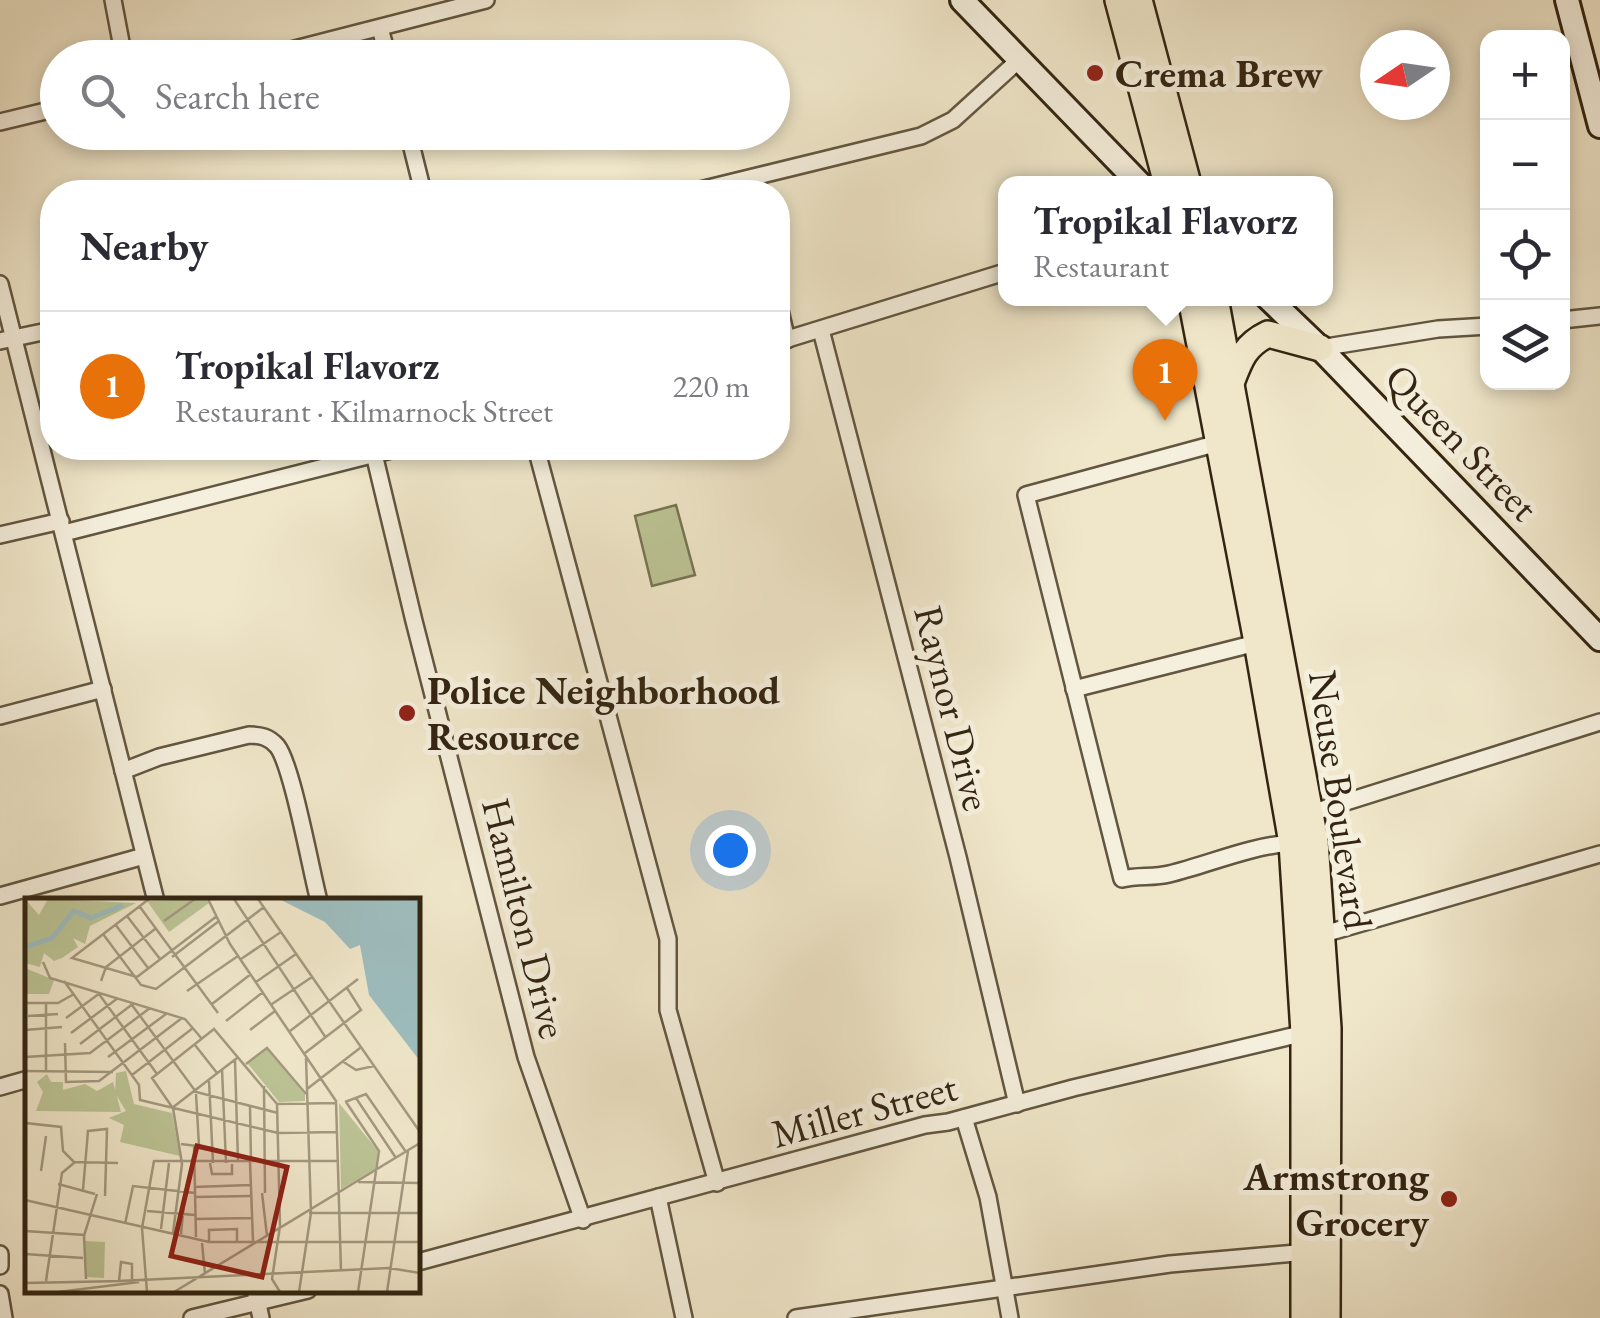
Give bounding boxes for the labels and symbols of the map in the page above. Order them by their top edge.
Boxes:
north arrow [1360,30,1450,120]
place label: Crema Brew [1115,47,1323,99]
marker: Crema Brew [1084,62,1106,84]
pin: 1 [1132,338,1198,421]
street label: Queen Street [1374,352,1550,532]
street label: Raynor Drive [902,600,1004,816]
place label: Police Neighborhood Resource [427,664,780,762]
street label: Neuse Boulevard [1297,667,1385,934]
marker: Police Neighborhood Resource [396,702,418,724]
street label: Hamilton Drive [470,792,580,1044]
your location [705,825,756,876]
inset map [25,898,420,1293]
street label: Miller Street [766,1060,963,1160]
place label: Armstrong Grocery [1242,1150,1430,1248]
marker: Armstrong Grocery [1438,1188,1460,1210]

